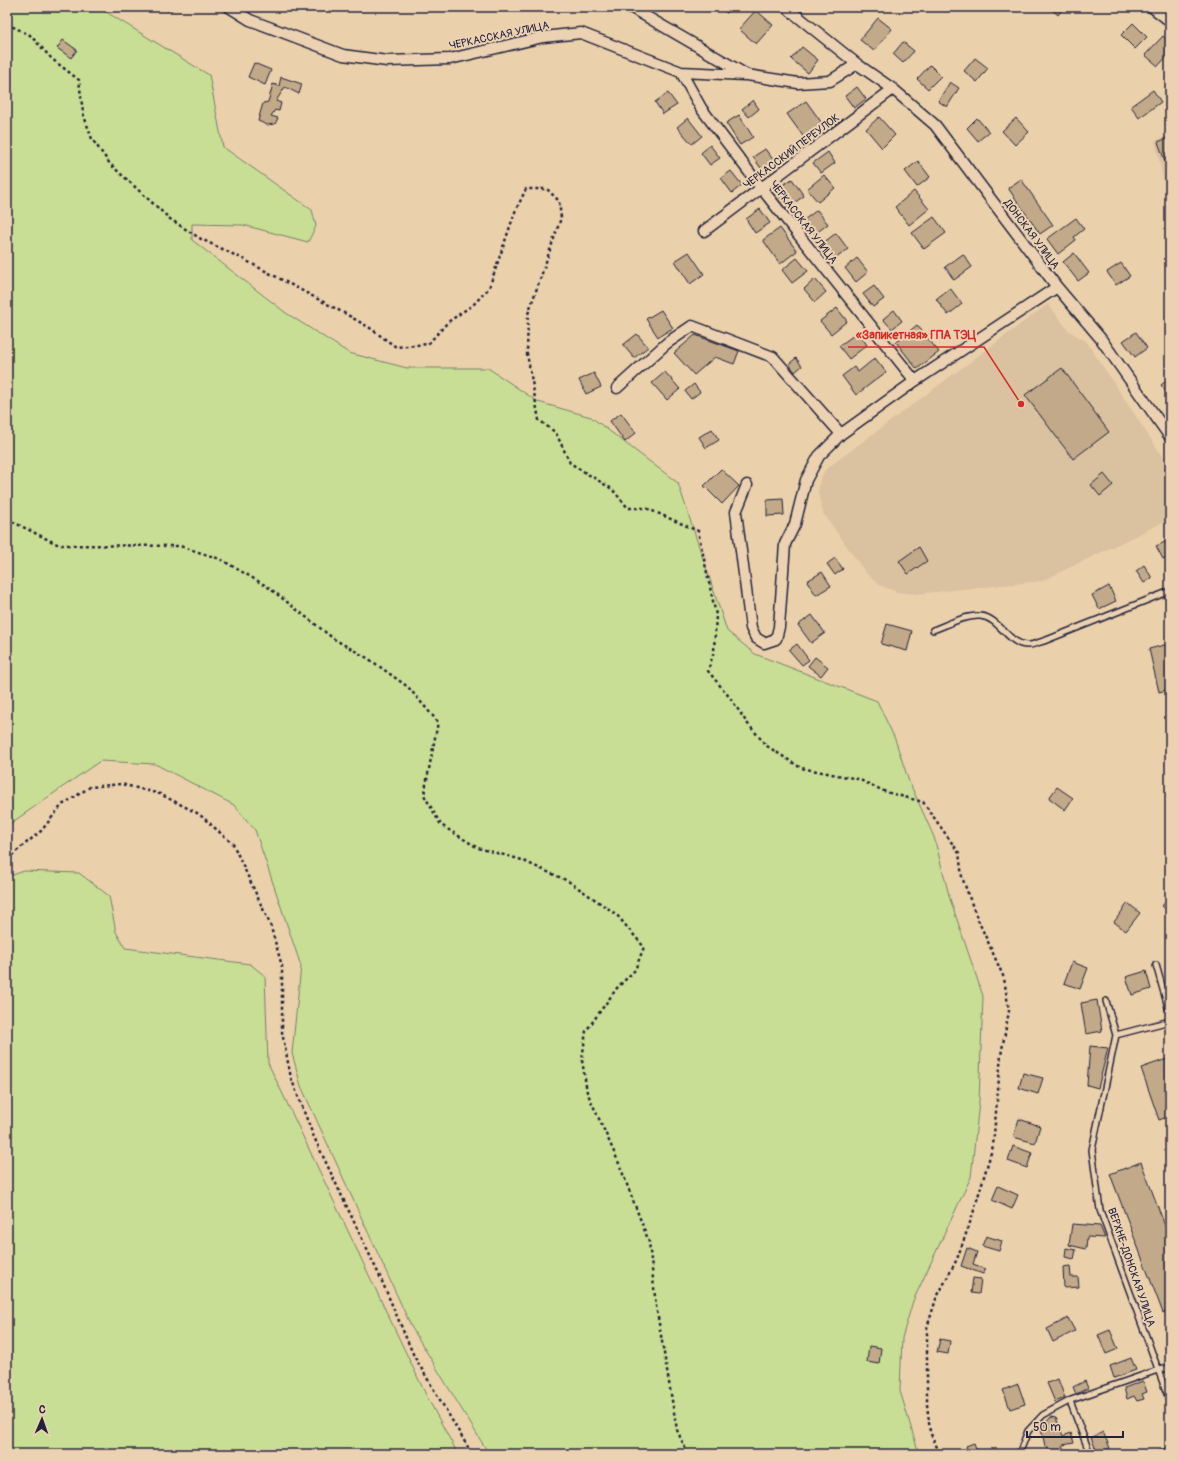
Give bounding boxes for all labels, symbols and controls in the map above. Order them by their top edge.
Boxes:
street label: ЧЕРКАССКАЯ УЛИЦА [448,19,550,52]
street label: ЧЕРКАССКИЙ ПЕРЕУЛОК [741,111,842,192]
street label: ЧЕРКАССКАЯ УЛИЦА [767,178,840,266]
street label: ДОНСКАЯ УЛИЦА [1000,196,1062,272]
callout: «Запикетная» ГПА ТЭЦ [848,323,984,347]
text: «Запикетная» ГПА ТЭЦ [855,328,976,343]
street label: ВЕРХНЕ-ДОНСКАЯ УЛИЦА [1105,1206,1158,1328]
north arrow [22,1399,62,1439]
text: С [39,1403,46,1416]
scale bar [1027,1413,1123,1439]
text: 50 m [1033,1420,1061,1435]

